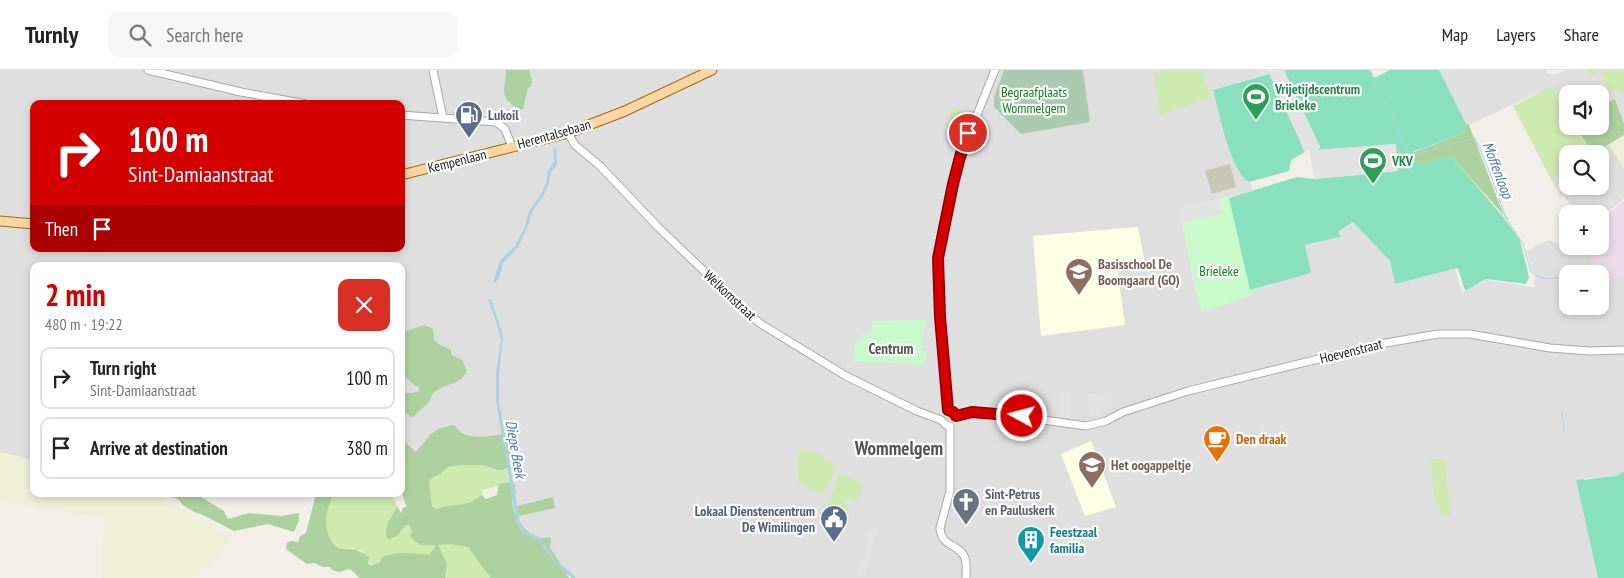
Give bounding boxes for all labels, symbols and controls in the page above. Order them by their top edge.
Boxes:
search box [108,12,458,57]
text: Turnly [25,19,78,50]
icon: search [126,21,154,49]
text: Search here [166,23,243,47]
text: Map [1442,23,1468,46]
text: Layers [1496,23,1536,46]
text: Share [1564,23,1599,46]
place label: Vrijetijdscentrum Brieleke [1274,80,1360,114]
sports icon: Vrijetijdscentrum Brieleke [1241,82,1271,121]
park label: Begraafplaats Wommelgem [1001,83,1067,117]
map controls [1559,85,1609,315]
button: sound [1559,85,1609,135]
fuel station icon: Lukoil [454,100,484,139]
place label: Lukoil [488,106,519,124]
pin [947,112,989,154]
street label: Herentalsebaan [515,115,593,153]
text: 100 m [128,116,209,162]
icon: arrive [954,119,982,147]
icon: right [45,120,110,185]
water label: Moffenloop [1479,139,1518,202]
street label: Kempenlaan [426,145,488,177]
button: search [1559,145,1609,195]
sports icon: VKV [1358,146,1388,185]
place label: VKV [1391,152,1414,170]
text: Sint-Damiaanstraat [128,160,274,188]
button: + [1559,205,1609,255]
icon: arrive [88,215,116,243]
text: Then [45,217,78,241]
place label: Basisschool De Boomgaard (GO) [1098,255,1180,289]
school or university icon: Basisschool De Boomgaard (GO) [1064,257,1094,296]
park label: Brieleke [1199,262,1239,280]
button: − [1559,265,1609,315]
street label: Welkomstraat [700,266,760,324]
text: 2 min [45,275,106,314]
button: close [338,279,390,331]
text: 480 m · 19:22 [45,314,123,334]
street label: Hoevenstraat [1318,335,1384,367]
district label: Centrum [869,339,914,358]
text: Turn right [90,356,156,380]
icon: right [47,364,75,392]
text: 100 m [346,366,388,390]
text: Sint-Damiaanstraat [90,380,196,400]
position arrow [995,389,1047,441]
water label: Diepe Beek [502,419,531,482]
cafe icon: Den draak [1202,424,1232,463]
place label: Den draak [1236,430,1287,448]
icon: arrive [47,434,75,462]
text: Arrive at destination [90,436,228,460]
text: 380 m [346,436,388,460]
district label: Wommelgem [854,436,943,460]
school or university icon: Het oogappeltje [1077,450,1107,489]
place label: Het oogappeltje [1111,456,1191,474]
place label: Sint-Petrus en Pauluskerk [985,485,1055,519]
church icon: Sint-Petrus en Pauluskerk [951,487,981,526]
place label: Lokaal Dienstencentrum De Wimilingen [695,502,815,536]
public building icon: Lokaal Dienstencentrum De Wimilingen [819,504,849,543]
place label: Feestzaal familia [1050,523,1098,557]
building icon: Feestzaal familia [1016,525,1046,564]

